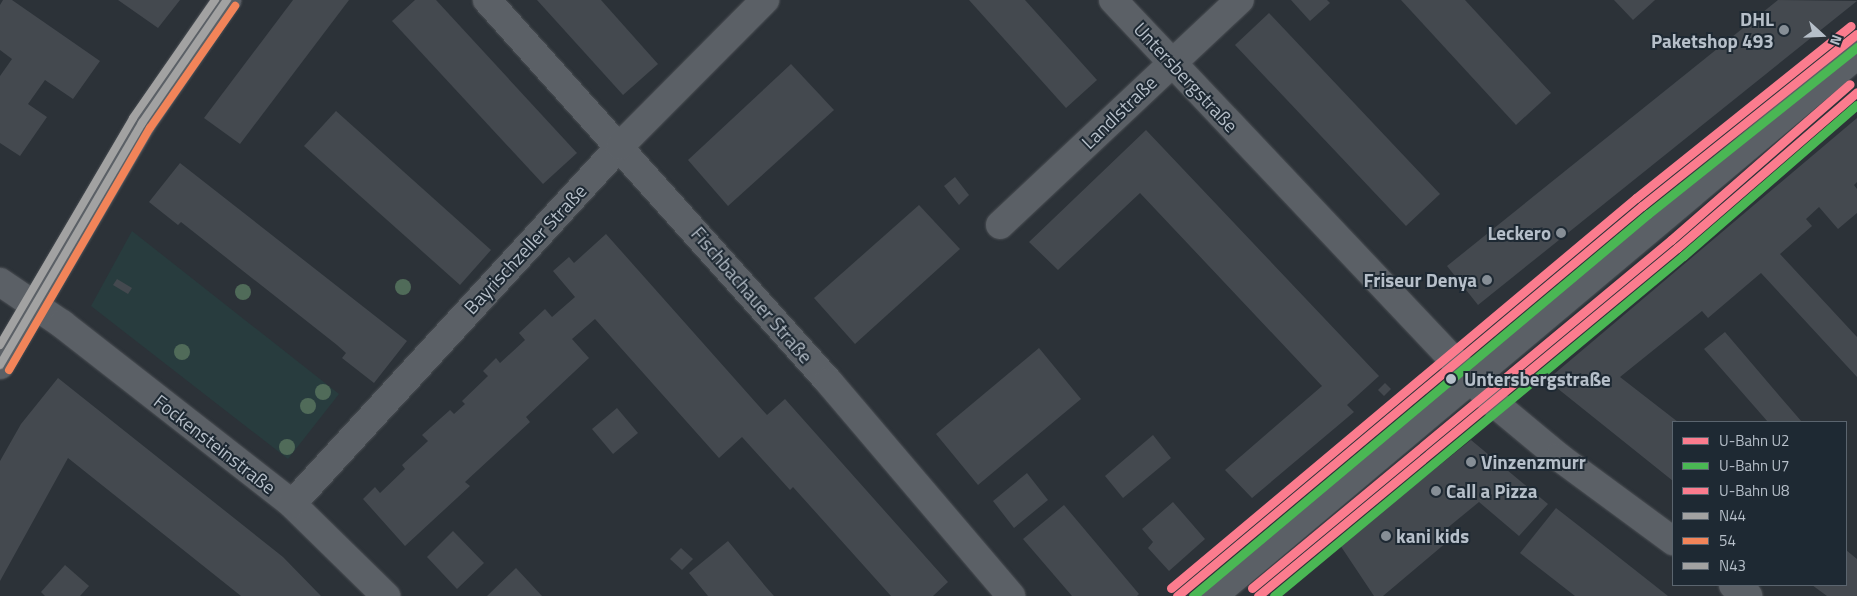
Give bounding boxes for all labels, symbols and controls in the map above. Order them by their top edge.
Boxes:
place label: DHL Paketshop 493 [1651,8,1774,52]
north arrow [1797,10,1847,60]
street label: Untersbergstraße [1129,17,1243,137]
marker: DHL Paketshop 493 [1778,24,1790,36]
text: N [1825,32,1848,48]
street label: Landlstraße [1077,71,1161,153]
street label: Bayrischzeller Straße [459,179,591,319]
street label: Fischbachauer Straße [687,222,817,368]
place label: Leckero [1487,222,1551,244]
marker: Leckero [1555,227,1567,239]
place label: Friseur Denya [1364,269,1477,291]
marker: Friseur Denya [1481,274,1493,286]
place label: Untersbergstraße [1464,368,1611,390]
marker: Untersbergstraße [1442,370,1460,388]
street label: Fockensteinstraße [150,389,280,499]
legend [1672,421,1847,586]
text: U-Bahn U2 [1719,429,1789,452]
place label: Vinzenzmurr [1481,451,1586,473]
text: U-Bahn U7 [1719,454,1789,477]
marker: Vinzenzmurr [1465,456,1477,468]
text: U-Bahn U8 [1719,479,1789,502]
place label: Call a Pizza [1446,480,1537,502]
marker: Call a Pizza [1430,485,1442,497]
text: N44 [1719,504,1746,527]
place label: kani kids [1396,525,1469,547]
text: 54 [1719,529,1736,552]
marker: kani kids [1380,530,1392,542]
text: N43 [1719,554,1746,577]

